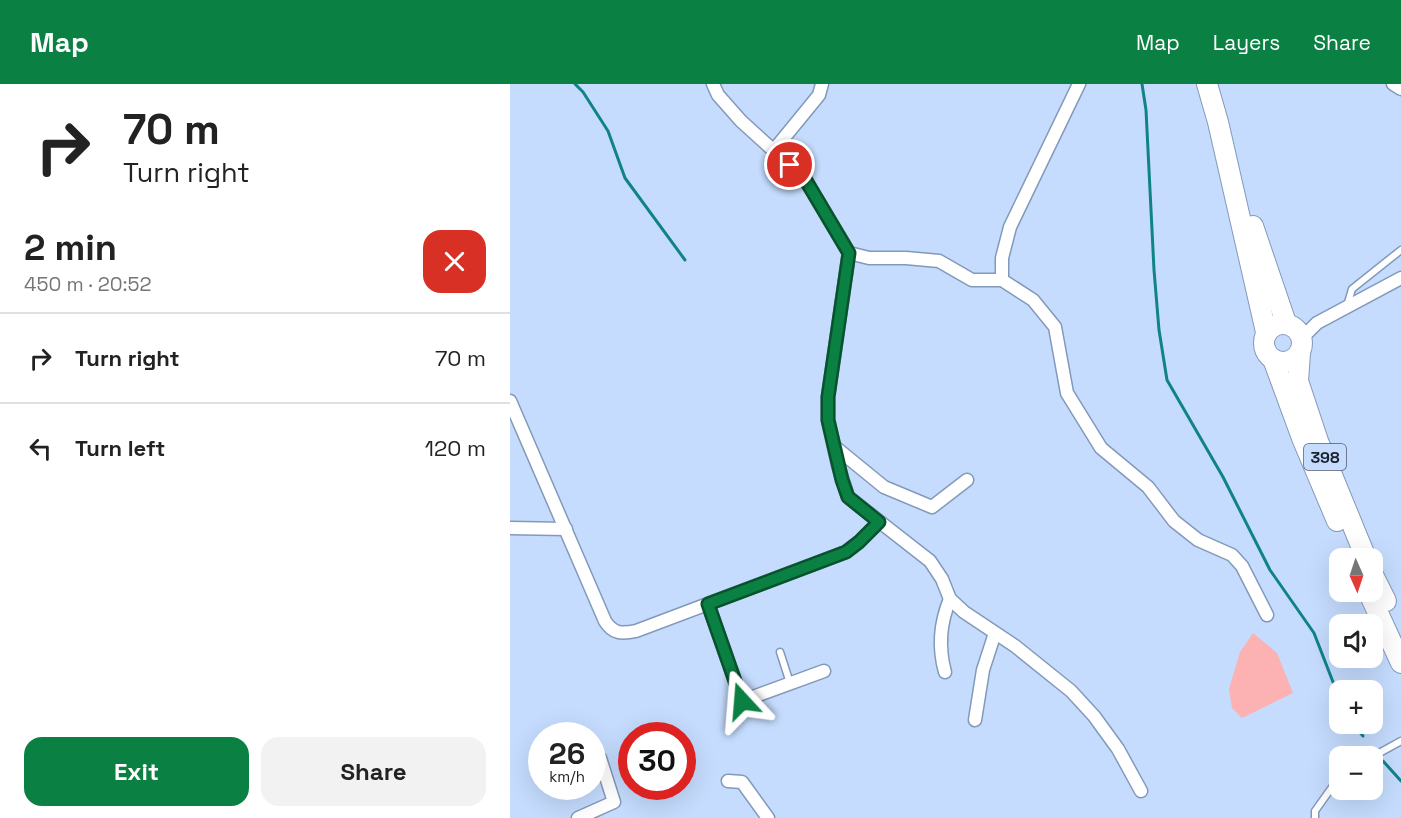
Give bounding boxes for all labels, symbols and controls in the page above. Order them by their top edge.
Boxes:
text: Map [30,24,89,60]
text: Map [1136,29,1180,56]
text: Layers [1213,29,1280,56]
text: Share [1313,29,1371,56]
text: 70 m [123,103,220,156]
icon: right [24,108,102,186]
pin [764,139,815,190]
icon: arrive [773,148,806,181]
text: Turn right [123,155,250,190]
text: 2 min [24,225,117,271]
button: close [423,230,486,293]
text: 450 m · 20:52 [24,271,151,297]
icon: right [24,342,57,375]
text: Turn right [75,344,180,372]
text: 70 m [435,344,486,372]
icon: left [24,432,57,465]
text: Turn left [75,434,165,462]
text: 120 m [425,434,486,462]
road number: 398 [1304,444,1346,470]
north arrow [1329,548,1383,602]
map controls [1329,548,1383,800]
button: sound [1329,614,1383,668]
position arrow [710,669,774,733]
button: + [1329,680,1383,734]
speed limit sign: 30 [618,722,696,800]
text: 26 [549,734,585,773]
button: Exit [24,737,249,806]
button: Share [261,737,486,806]
button: − [1329,746,1383,800]
text: km/h [549,767,585,786]

